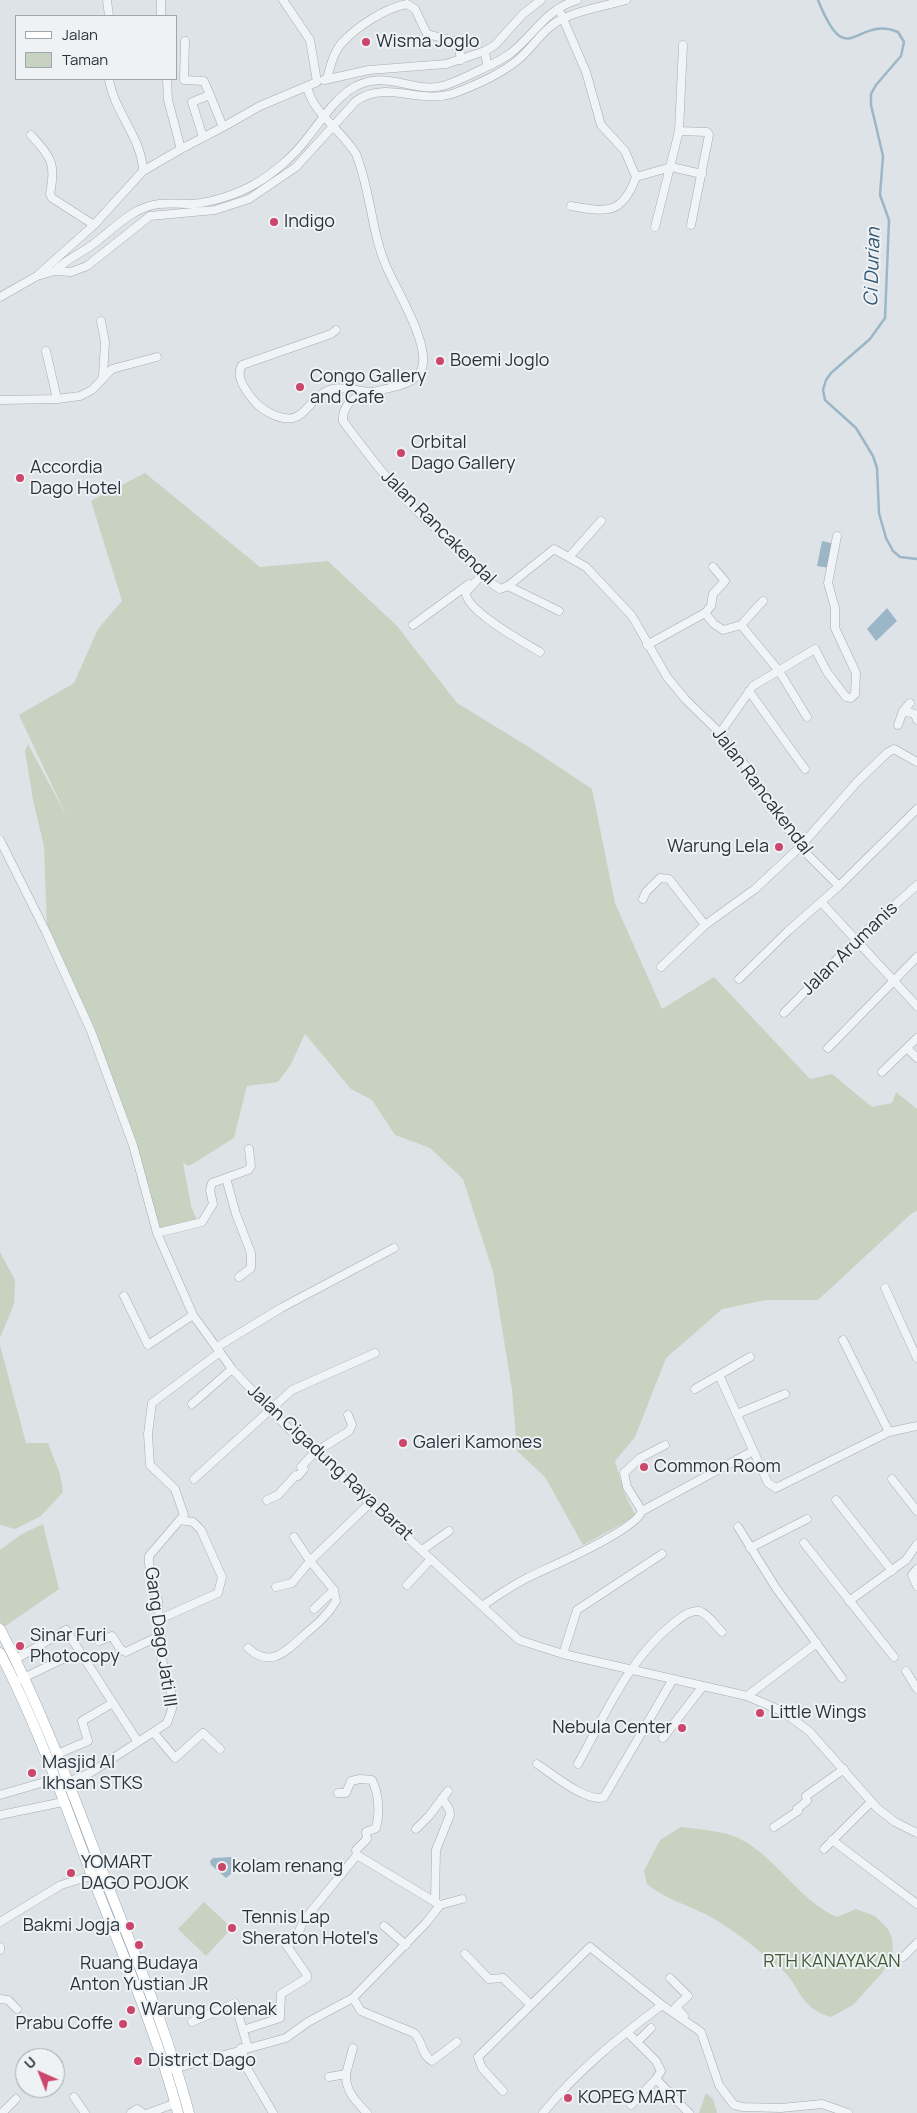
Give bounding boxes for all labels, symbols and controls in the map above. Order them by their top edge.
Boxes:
legend [15,15,178,80]
text: Jalan [62,24,98,45]
place label: Wisma Joglo [376,31,479,53]
marker: Wisma Joglo [360,36,372,48]
text: Taman [62,49,108,70]
place label: Indigo [284,211,335,233]
marker: Indigo [268,216,280,228]
water label: Ci Durian [860,227,886,307]
place label: Boemi Joglo [450,350,549,372]
marker: Boemi Joglo [434,355,446,367]
place label: Congo Gallery and Cafe [310,366,427,408]
marker: Congo Gallery and Cafe [294,381,306,393]
place label: Orbital Dago Gallery [411,432,515,474]
marker: Orbital Dago Gallery [395,447,407,459]
place label: Accordia Dago Hotel [30,457,122,499]
street label: Jalan Rancakendal [376,466,500,590]
marker: Accordia Dago Hotel [14,472,26,484]
street label: Jalan Rancakendal [707,724,817,860]
place label: Warung Lela [667,836,769,858]
marker: Warung Lela [773,841,785,853]
street label: Jalan Arumanis [798,898,902,1000]
street label: Jalan Cigadung Raya Barat [243,1380,417,1546]
place label: Galeri Kamones [413,1432,542,1454]
marker: Galeri Kamones [397,1437,409,1449]
place label: Common Room [654,1456,781,1478]
marker: Common Room [638,1461,650,1473]
street label: Gang Dago Jati III [140,1566,180,1708]
place label: Sinar Furi Photocopy [30,1625,120,1668]
marker: Sinar Furi Photocopy [14,1640,26,1652]
place label: Little Wings [770,1702,867,1724]
marker: Little Wings [754,1707,766,1719]
place label: Nebula Center [552,1717,672,1739]
marker: Nebula Center [676,1722,688,1734]
place label: Masjid Al Ikhsan STKS [42,1752,143,1795]
marker: Masjid Al Ikhsan STKS [26,1767,38,1779]
place label: YOMART DAGO POJOK [81,1852,189,1895]
place label: kolam renang [232,1856,343,1878]
marker: kolam renang [216,1861,228,1873]
marker: YOMART DAGO POJOK [65,1867,77,1879]
place label: Tennis Lap Sheraton Hotel's [242,1907,378,1950]
place label: Bakmi Jogja [23,1915,120,1937]
marker: Bakmi Jogja [124,1920,136,1932]
marker: Tennis Lap Sheraton Hotel's [226,1922,238,1934]
marker: Ruang Budaya Anton Yustian JR [133,1939,145,1951]
park label: RTH KANAYAKAN [763,1951,901,1973]
place label: Ruang Budaya Anton Yustian JR [70,1953,208,1996]
place label: Warung Colenak [141,1999,277,2021]
marker: Warung Colenak [125,2004,137,2016]
place label: Prabu Coffe [15,2013,113,2035]
marker: Prabu Coffe [117,2018,129,2030]
north arrow [15,2048,65,2098]
place label: District Dago [148,2050,256,2072]
text: U [20,2052,40,2073]
marker: District Dago [132,2055,144,2067]
place label: KOPEG MART [578,2087,687,2109]
marker: KOPEG MART [562,2092,574,2104]

